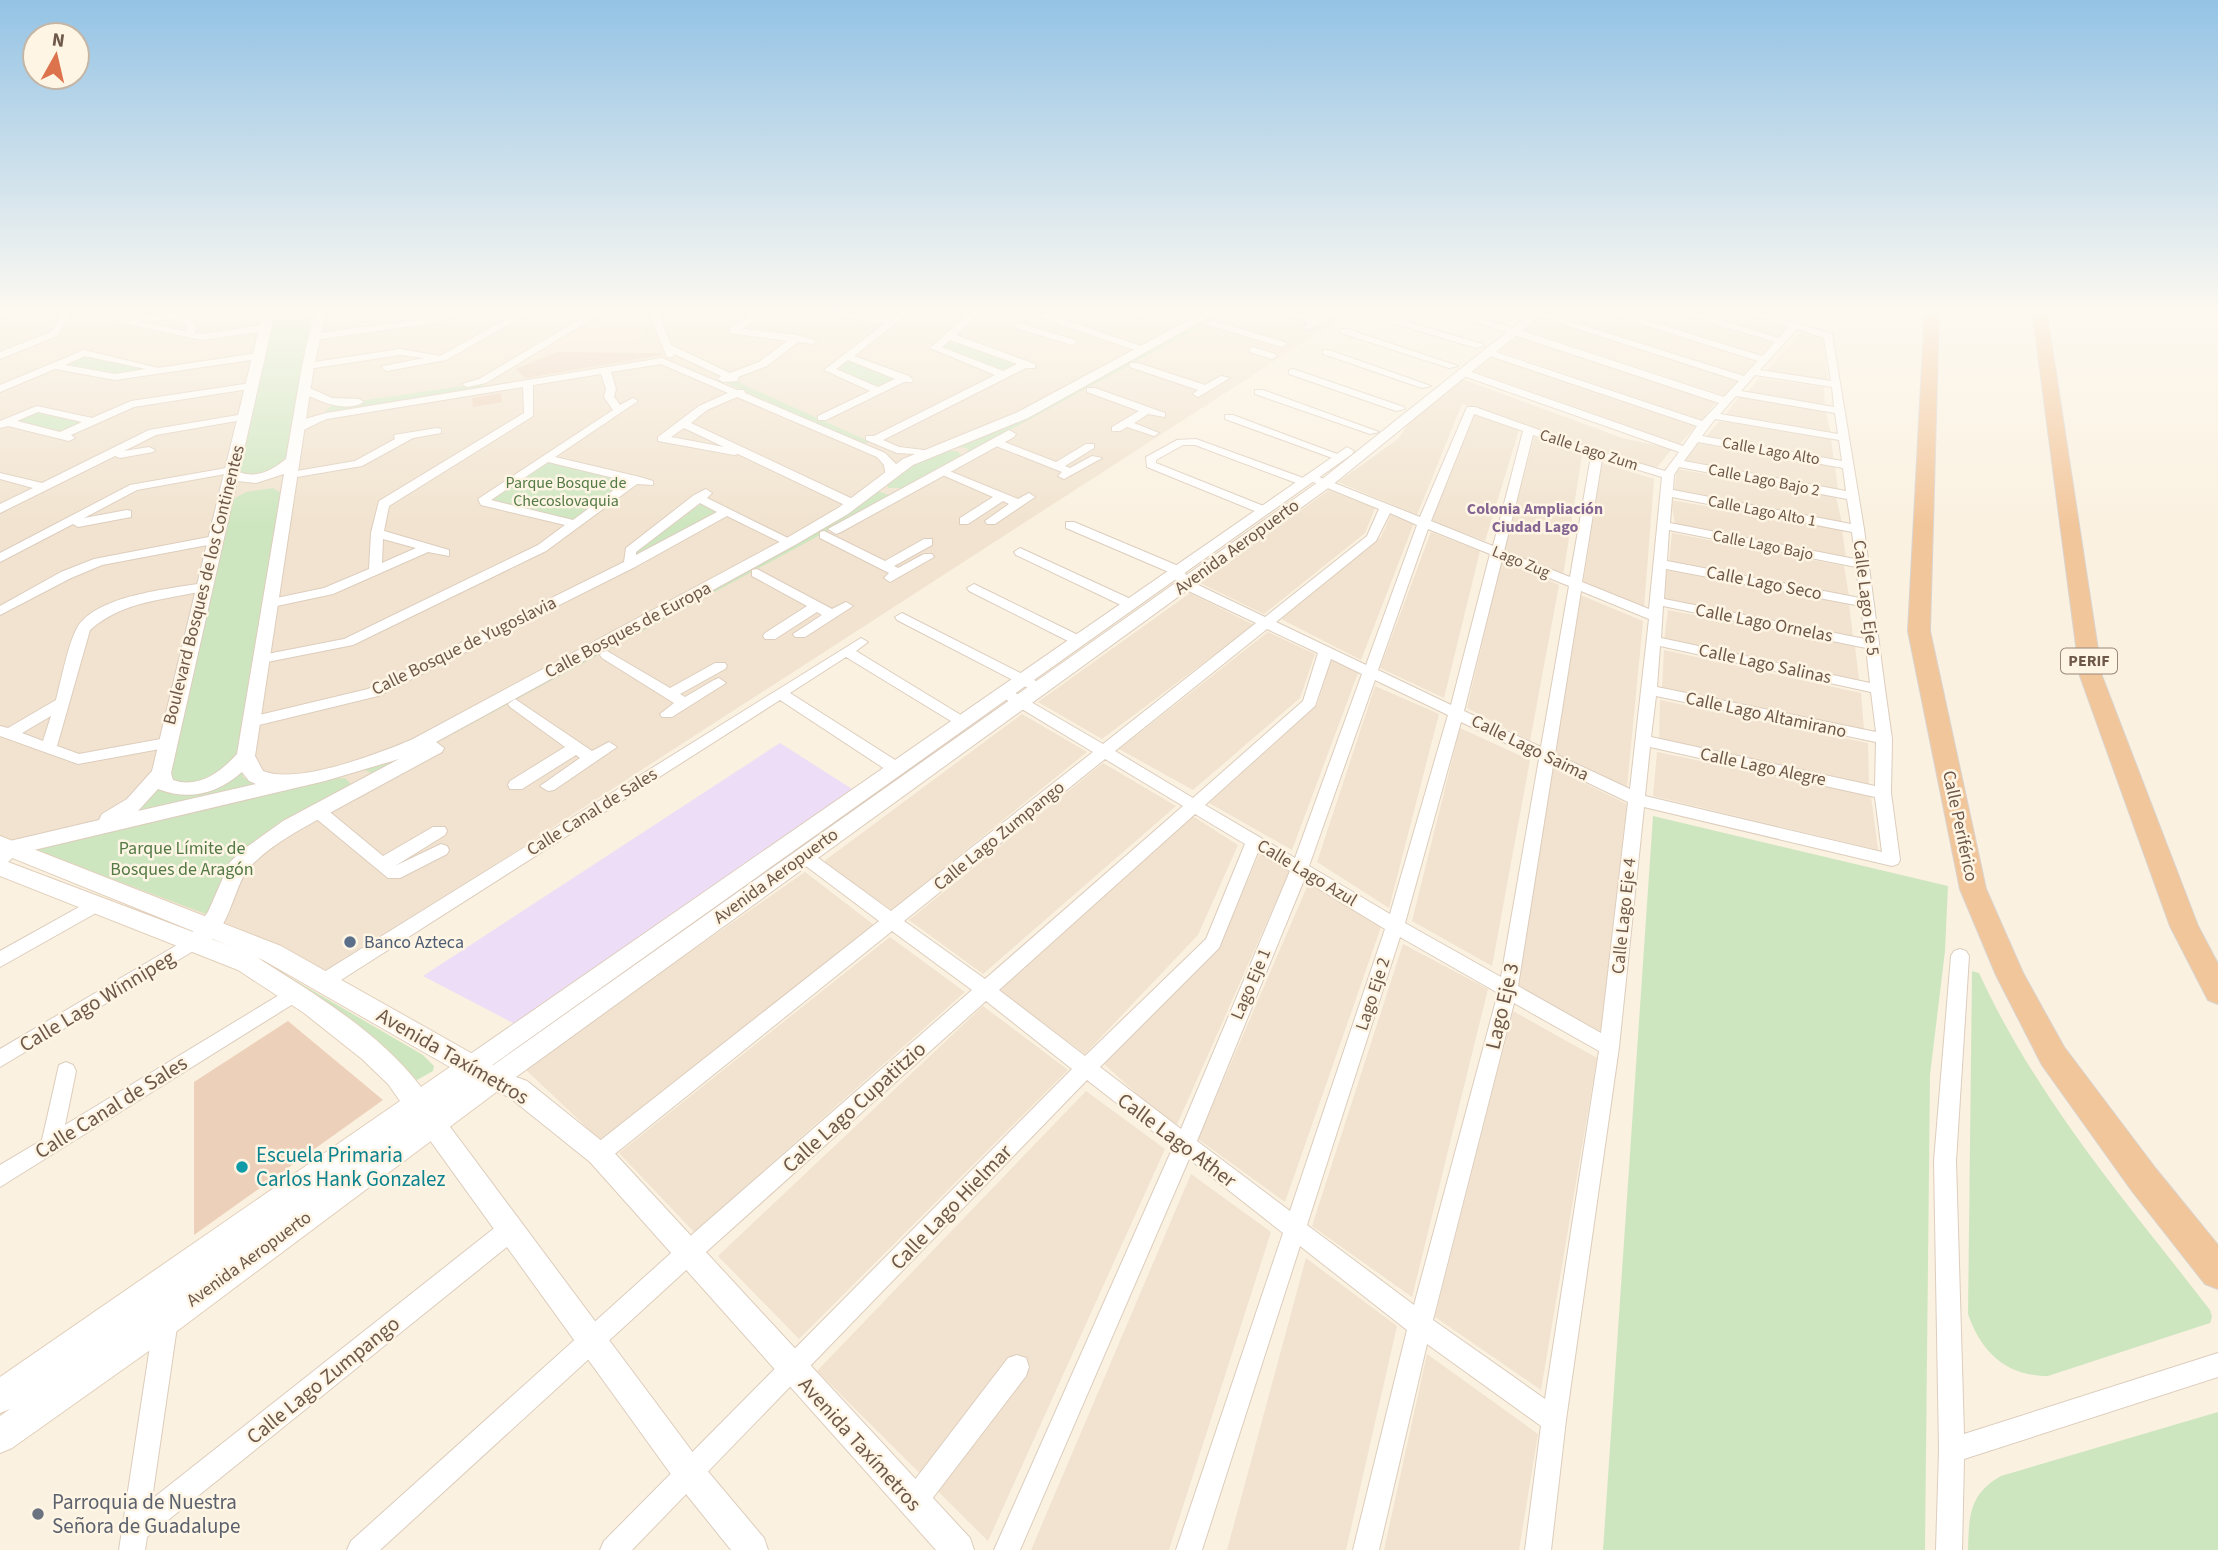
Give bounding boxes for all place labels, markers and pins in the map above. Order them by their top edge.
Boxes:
place label: Banco Azteca [364,930,464,955]
marker: Banco Azteca [342,934,358,950]
place label: Escuela Primaria Carlos Hank Gonzalez [256,1140,446,1194]
marker: Escuela Primaria Carlos Hank Gonzalez [234,1159,250,1175]
place label: Parroquia de Nuestra Señora de Guadalupe [52,1487,240,1541]
marker: Parroquia de Nuestra Señora de Guadalupe [30,1506,46,1522]

